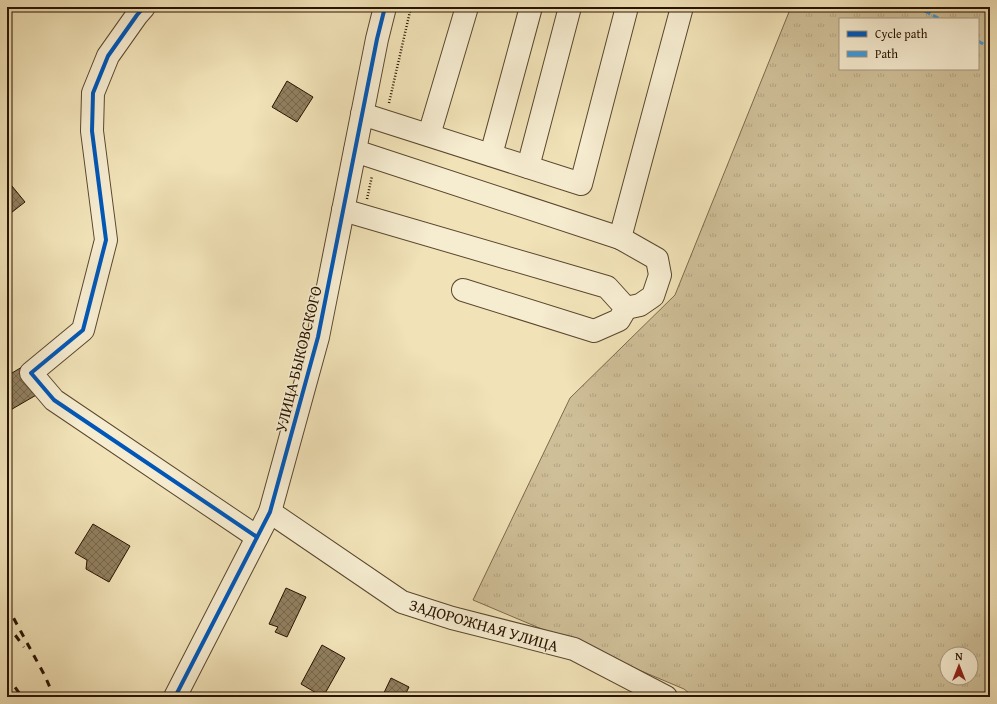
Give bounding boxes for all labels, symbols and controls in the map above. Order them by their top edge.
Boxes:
legend [839,18,979,70]
text: Cycle path [875,25,928,42]
text: Path [875,45,898,62]
street label: УЛИЦА БЫКОВСКОГО [268,283,328,435]
street label: ЗАДОРОЖНАЯ УЛИЦА [406,592,562,658]
north arrow [939,646,979,686]
text: N [955,648,963,664]

